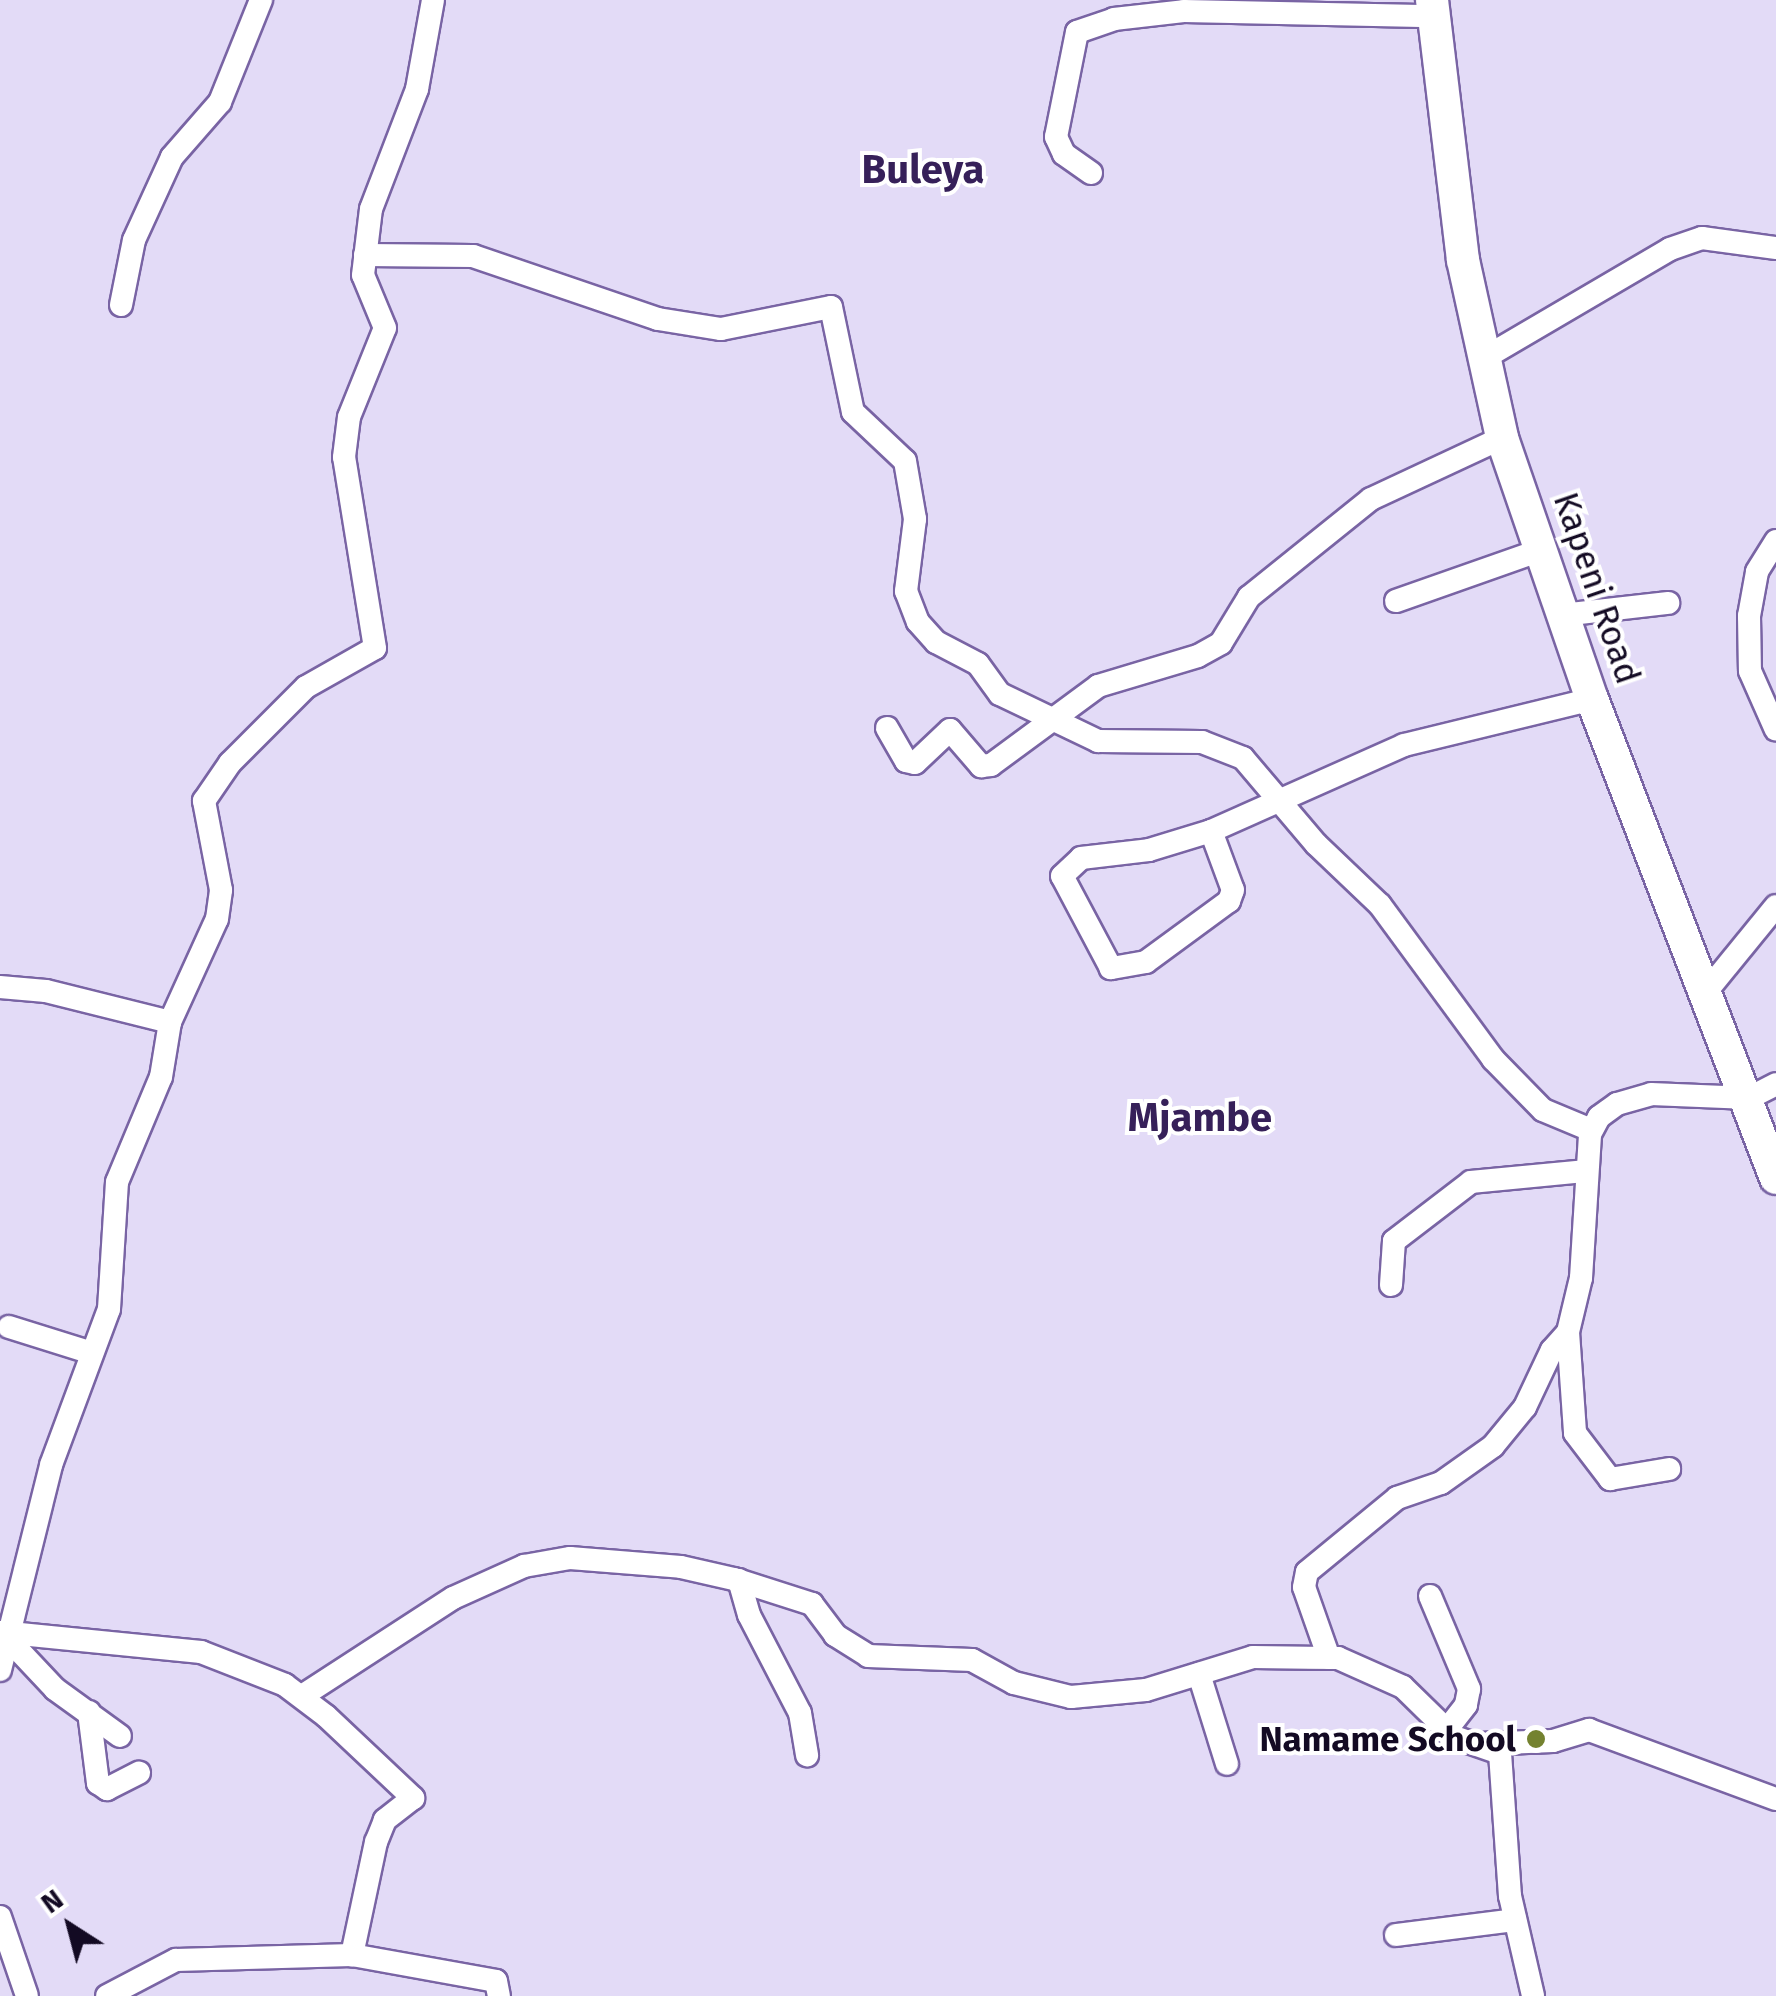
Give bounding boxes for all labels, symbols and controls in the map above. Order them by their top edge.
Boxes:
district label: Buleya [862,146,984,194]
street label: Kapeni Road [1545,487,1649,689]
district label: Mjambe [1128,1094,1272,1142]
place label: Namame School [1259,1718,1516,1760]
marker: Namame School [1525,1728,1547,1750]
north arrow [20,1876,120,1976]
text: N [35,1883,69,1920]

